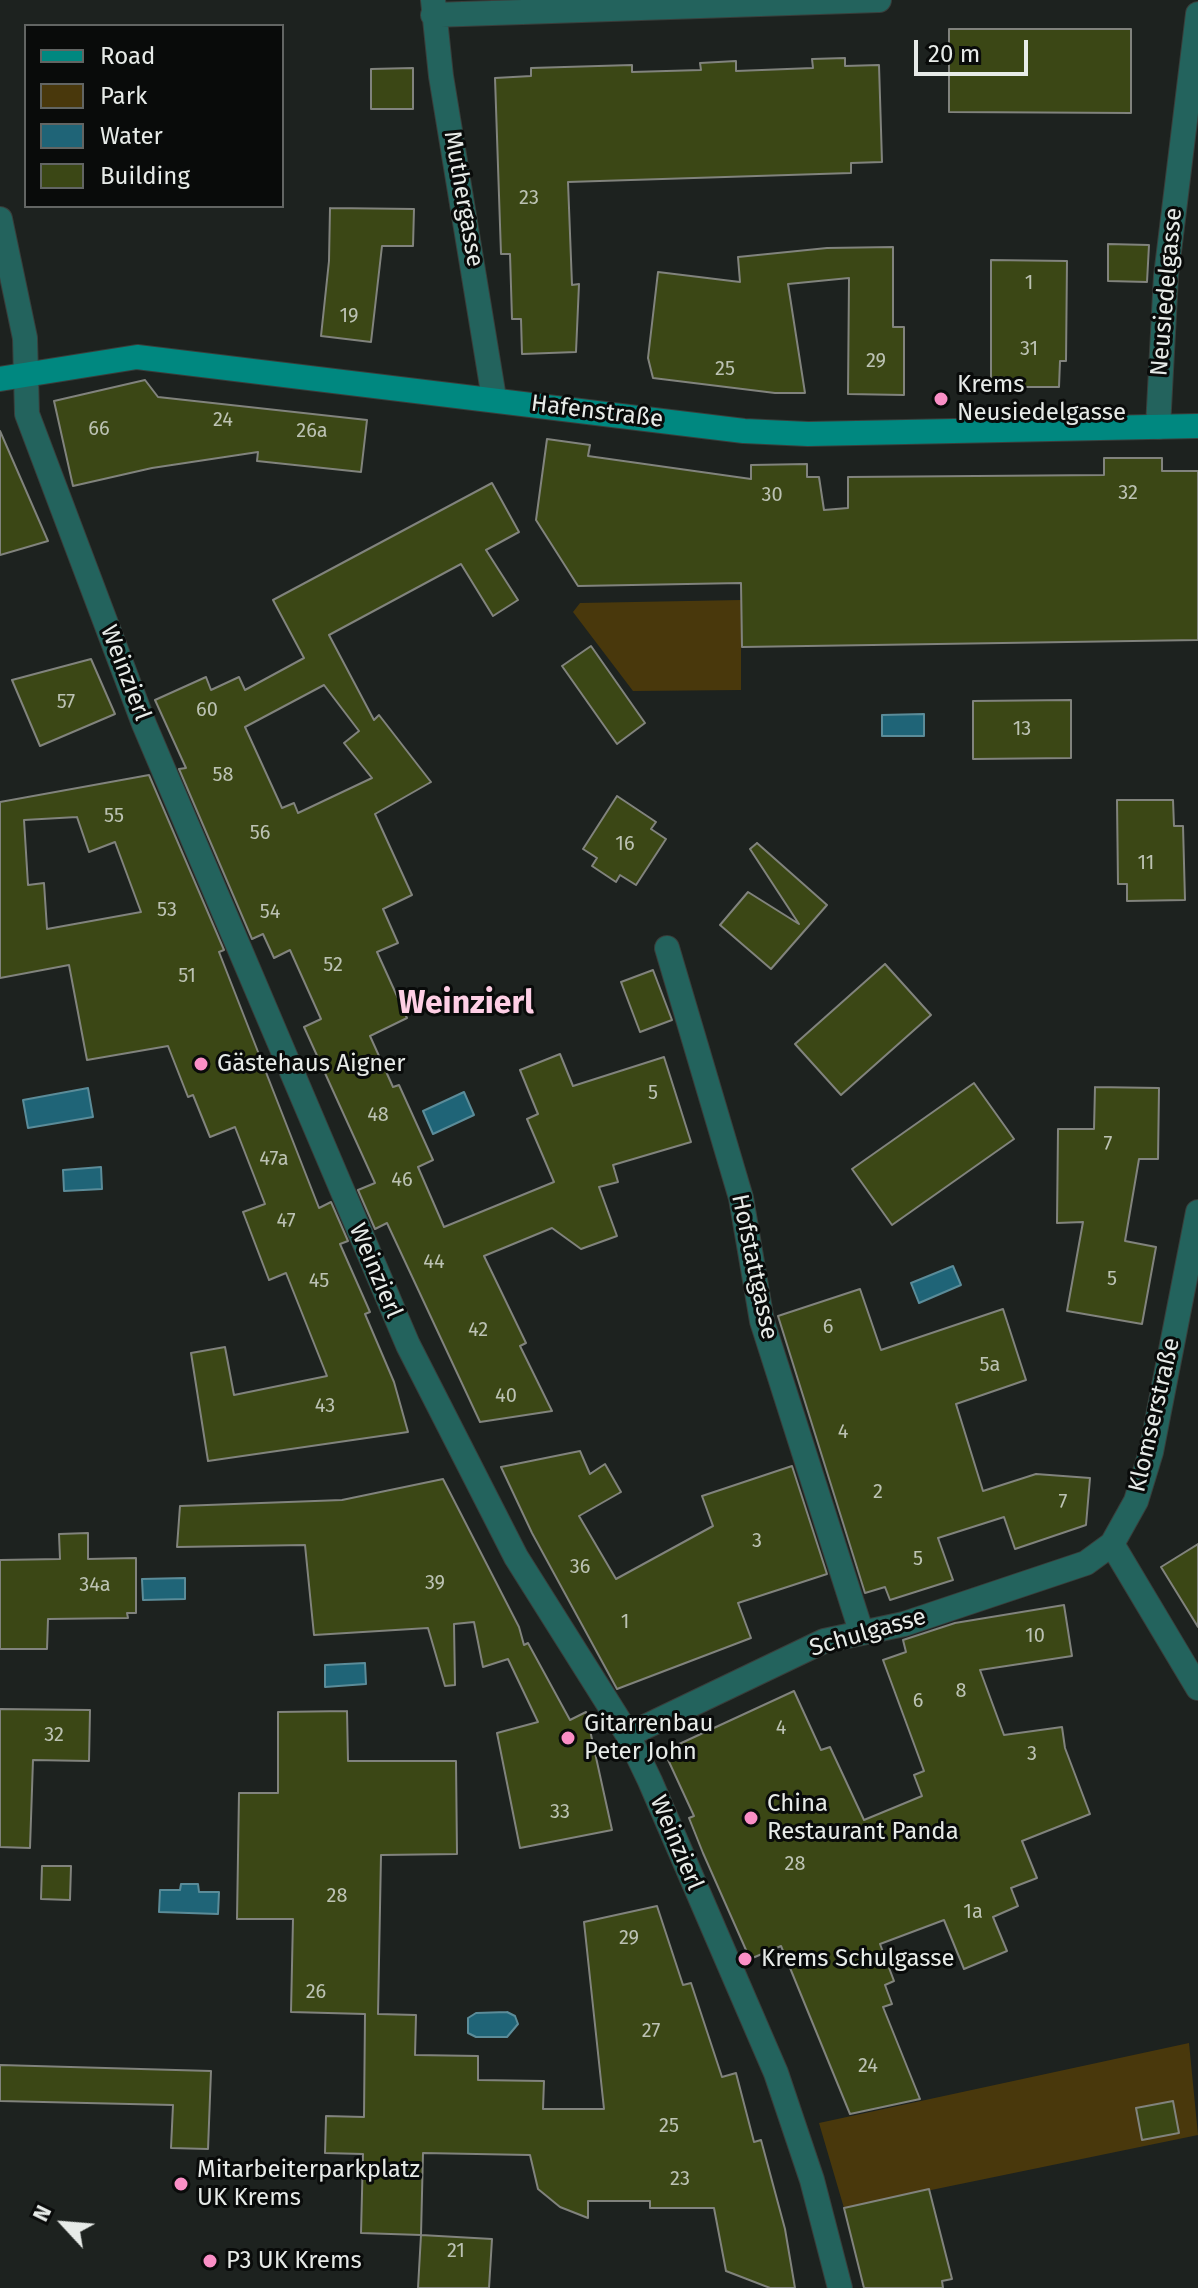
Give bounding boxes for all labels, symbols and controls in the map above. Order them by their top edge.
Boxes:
legend [24,24,284,208]
scale bar [918,24,1032,74]
text: 20 m [928,40,980,68]
text: Road [100,42,155,70]
text: Park [100,82,147,110]
text: Water [100,122,163,150]
street label: Muthergasse [437,129,489,269]
text: Building [100,162,190,190]
house number: 23 [519,186,539,210]
street label: Neusiedelgasse [1145,207,1189,377]
house number: 1 [1025,271,1033,295]
house number: 19 [339,304,359,328]
house number: 31 [1020,337,1038,361]
house number: 29 [866,349,886,373]
house number: 25 [715,357,735,381]
place label: Krems Neusiedelgasse [957,371,1126,427]
street label: Hafenstraße [529,390,665,434]
marker: Krems Neusiedelgasse [932,390,950,408]
house number: 24 [213,408,233,432]
house number: 66 [88,417,110,441]
house number: 26a [296,419,328,443]
house number: 32 [1118,481,1138,505]
house number: 30 [761,483,783,507]
street label: Weinzierl [94,621,156,725]
house number: 57 [57,690,75,714]
house number: 60 [196,698,218,722]
house number: 13 [1013,717,1031,741]
house number: 58 [212,763,234,787]
house number: 55 [104,804,124,828]
house number: 56 [250,821,270,845]
house number: 16 [615,832,635,856]
house number: 11 [1137,851,1155,875]
house number: 53 [157,898,177,922]
house number: 54 [260,900,280,924]
house number: 52 [323,953,343,977]
house number: 51 [178,964,196,988]
district label: Weinzierl [398,985,534,1023]
place label: Gästehaus Aigner [217,1050,406,1078]
marker: Gästehaus Aigner [192,1055,210,1073]
house number: 5 [648,1081,658,1105]
house number: 48 [367,1103,389,1127]
house number: 7 [1104,1132,1112,1156]
house number: 47a [259,1147,289,1171]
house number: 46 [391,1168,413,1192]
street label: Hofstattgasse [725,1192,783,1342]
house number: 47 [276,1209,296,1233]
street label: Weinzierl [342,1219,408,1323]
house number: 44 [423,1250,445,1274]
house number: 5 [1107,1267,1117,1291]
house number: 45 [309,1269,329,1293]
house number: 6 [823,1315,833,1339]
house number: 42 [468,1318,488,1342]
street label: Klomserstraße [1123,1335,1187,1495]
house number: 5a [980,1353,1000,1377]
house number: 40 [495,1384,517,1408]
house number: 43 [315,1394,335,1418]
house number: 4 [838,1420,848,1444]
house number: 2 [873,1480,883,1504]
house number: 7 [1059,1490,1067,1514]
house number: 3 [752,1529,762,1553]
house number: 5 [913,1547,923,1571]
house number: 36 [570,1555,590,1579]
house number: 39 [425,1571,445,1595]
house number: 34a [79,1573,111,1597]
street label: Schulgasse [806,1603,930,1663]
house number: 1 [621,1610,629,1634]
house number: 10 [1025,1624,1045,1648]
house number: 8 [955,1679,967,1703]
house number: 6 [913,1689,923,1713]
place label: Gitarrenbau Peter John [584,1710,713,1766]
house number: 4 [776,1716,786,1740]
house number: 32 [44,1723,64,1747]
marker: Gitarrenbau Peter John [559,1729,577,1747]
house number: 3 [1027,1742,1037,1766]
place label: China Restaurant Panda [767,1790,959,1846]
street label: Weinzierl [643,1791,709,1895]
house number: 33 [550,1800,570,1824]
marker: China Restaurant Panda [742,1809,760,1827]
house number: 28 [785,1852,805,1876]
house number: 28 [327,1884,347,1908]
house number: 1a [963,1900,983,1924]
house number: 29 [619,1926,639,1950]
place label: Krems Schulgasse [761,1945,955,1973]
marker: Krems Schulgasse [736,1950,754,1968]
house number: 26 [306,1980,326,2004]
house number: 27 [642,2019,660,2043]
house number: 24 [858,2054,878,2078]
house number: 25 [659,2114,679,2138]
place label: Mitarbeiterparkplatz UK Krems [197,2156,420,2212]
house number: 23 [670,2167,690,2191]
marker: Mitarbeiterparkplatz UK Krems [172,2175,190,2193]
north arrow [24,2184,104,2264]
text: N [27,2201,57,2226]
house number: 21 [447,2239,465,2263]
place label: P3 UK Krems [226,2247,362,2275]
marker: P3 UK Krems [201,2252,219,2270]

